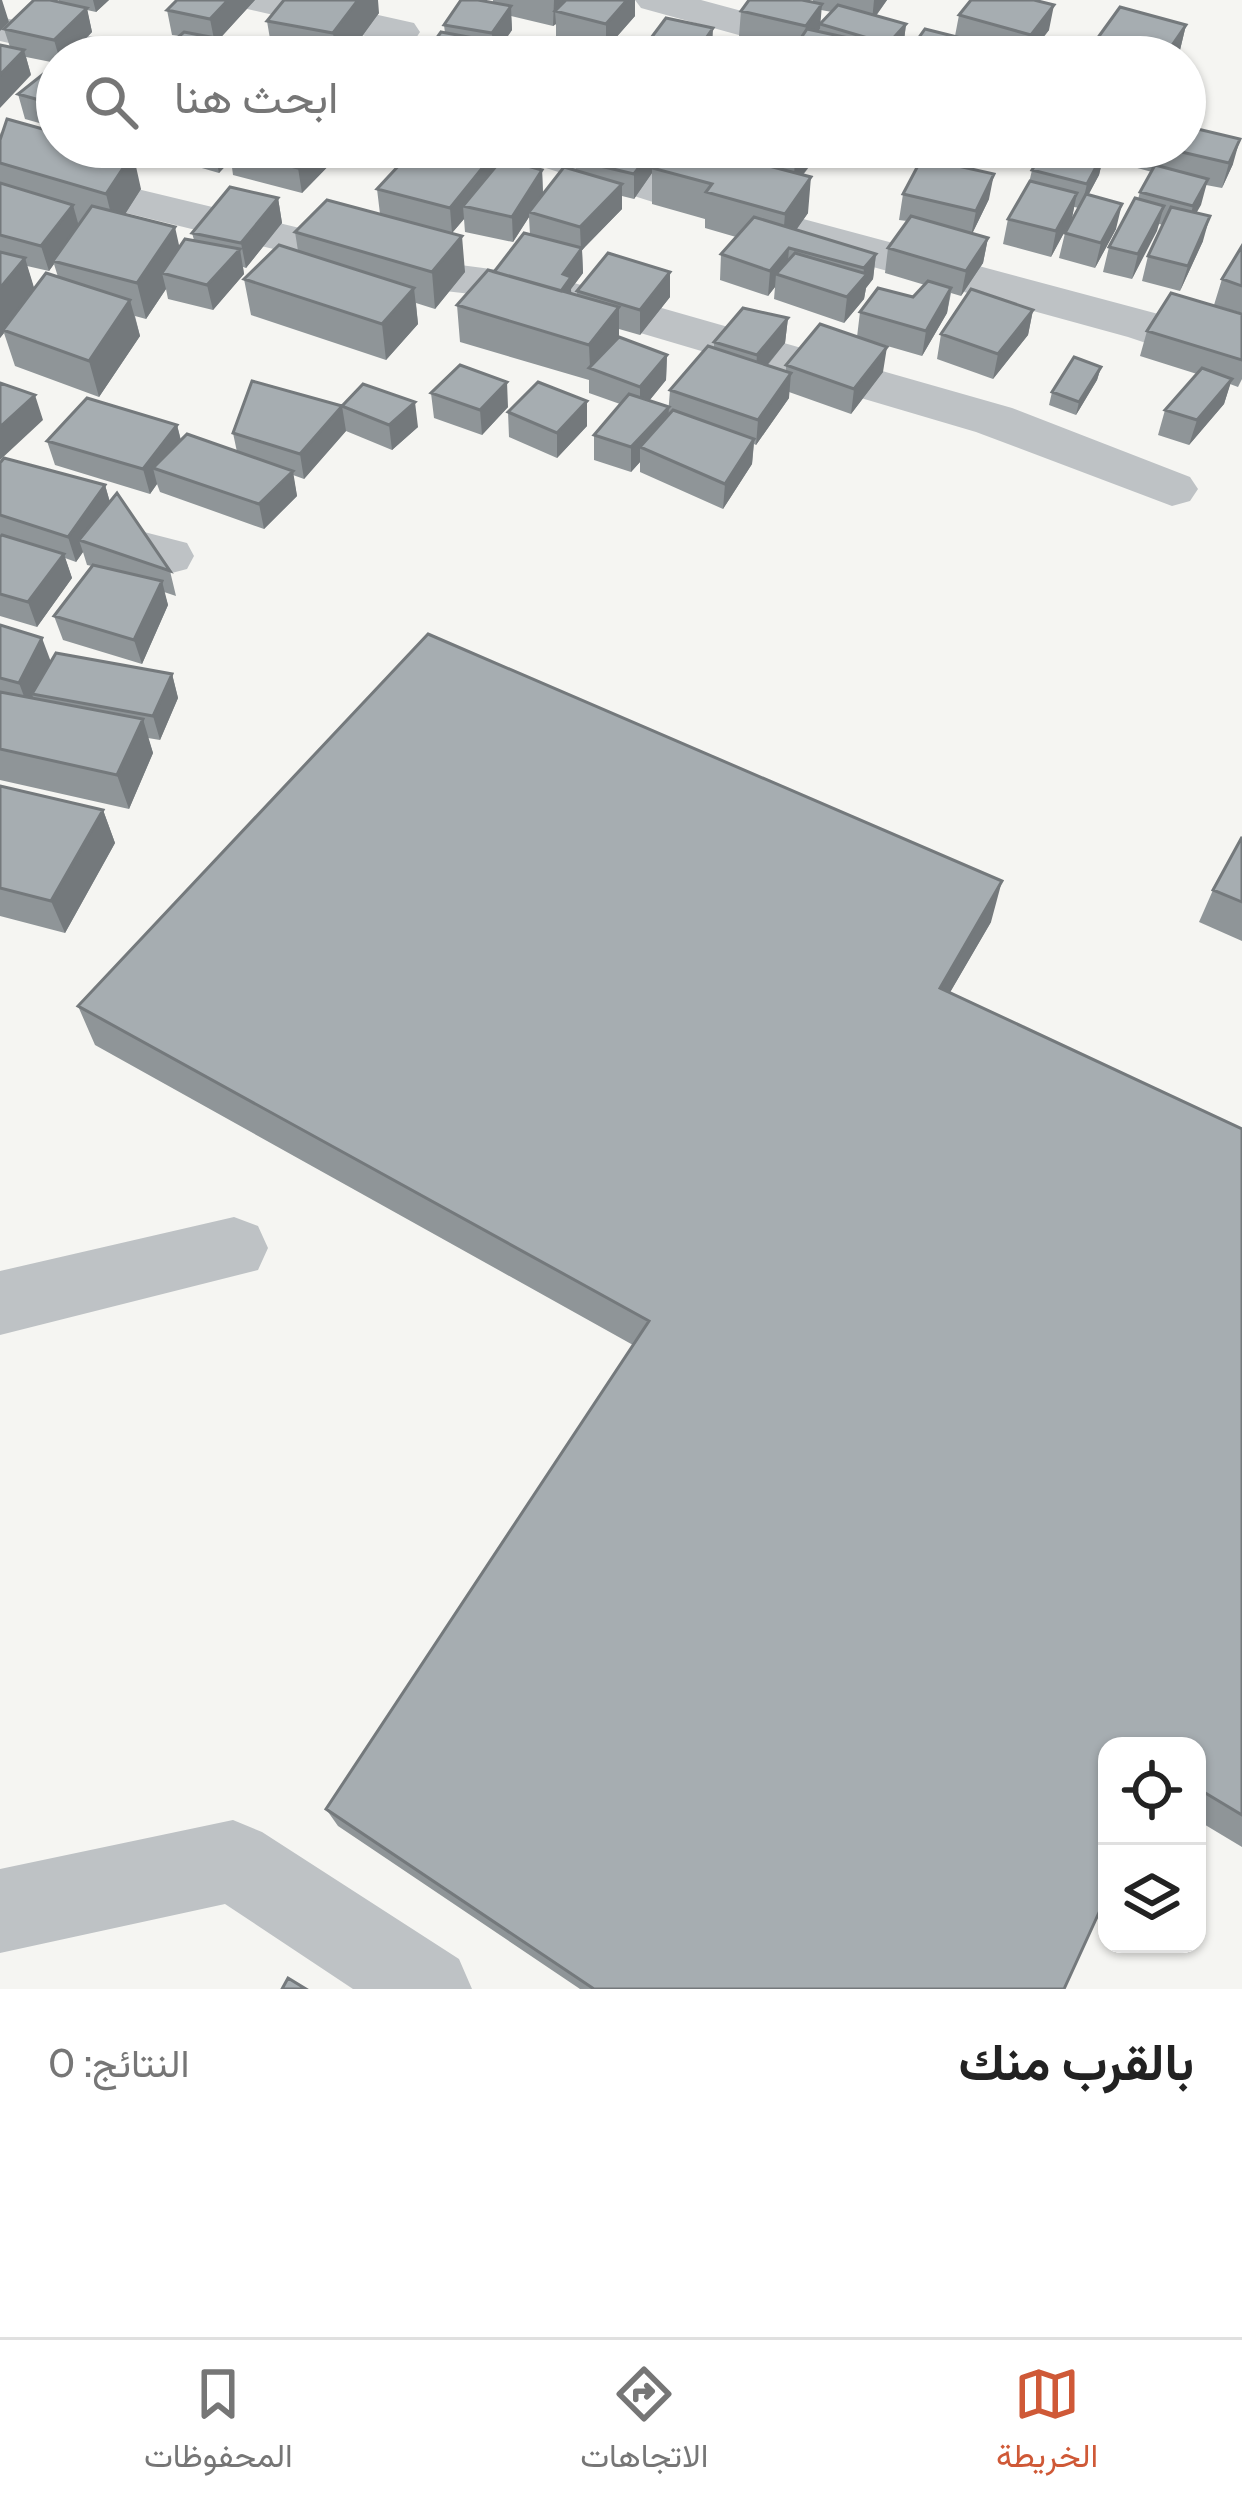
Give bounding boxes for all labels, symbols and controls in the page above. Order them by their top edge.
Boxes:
search box [36,36,1206,168]
icon: search [78,69,144,135]
text: ابحث هنا [174,70,339,124]
map controls [1098,1737,1206,1953]
button: locate [1098,1737,1206,1845]
button: layers [1098,1845,1206,1953]
text: بالقرب منك [959,2031,1194,2093]
text: النتائج: 0 [48,2039,189,2087]
tab: المحفوظات [144,2361,293,2485]
tab: الاتجاهات [580,2361,708,2485]
tab: الخريطة [996,2361,1098,2485]

